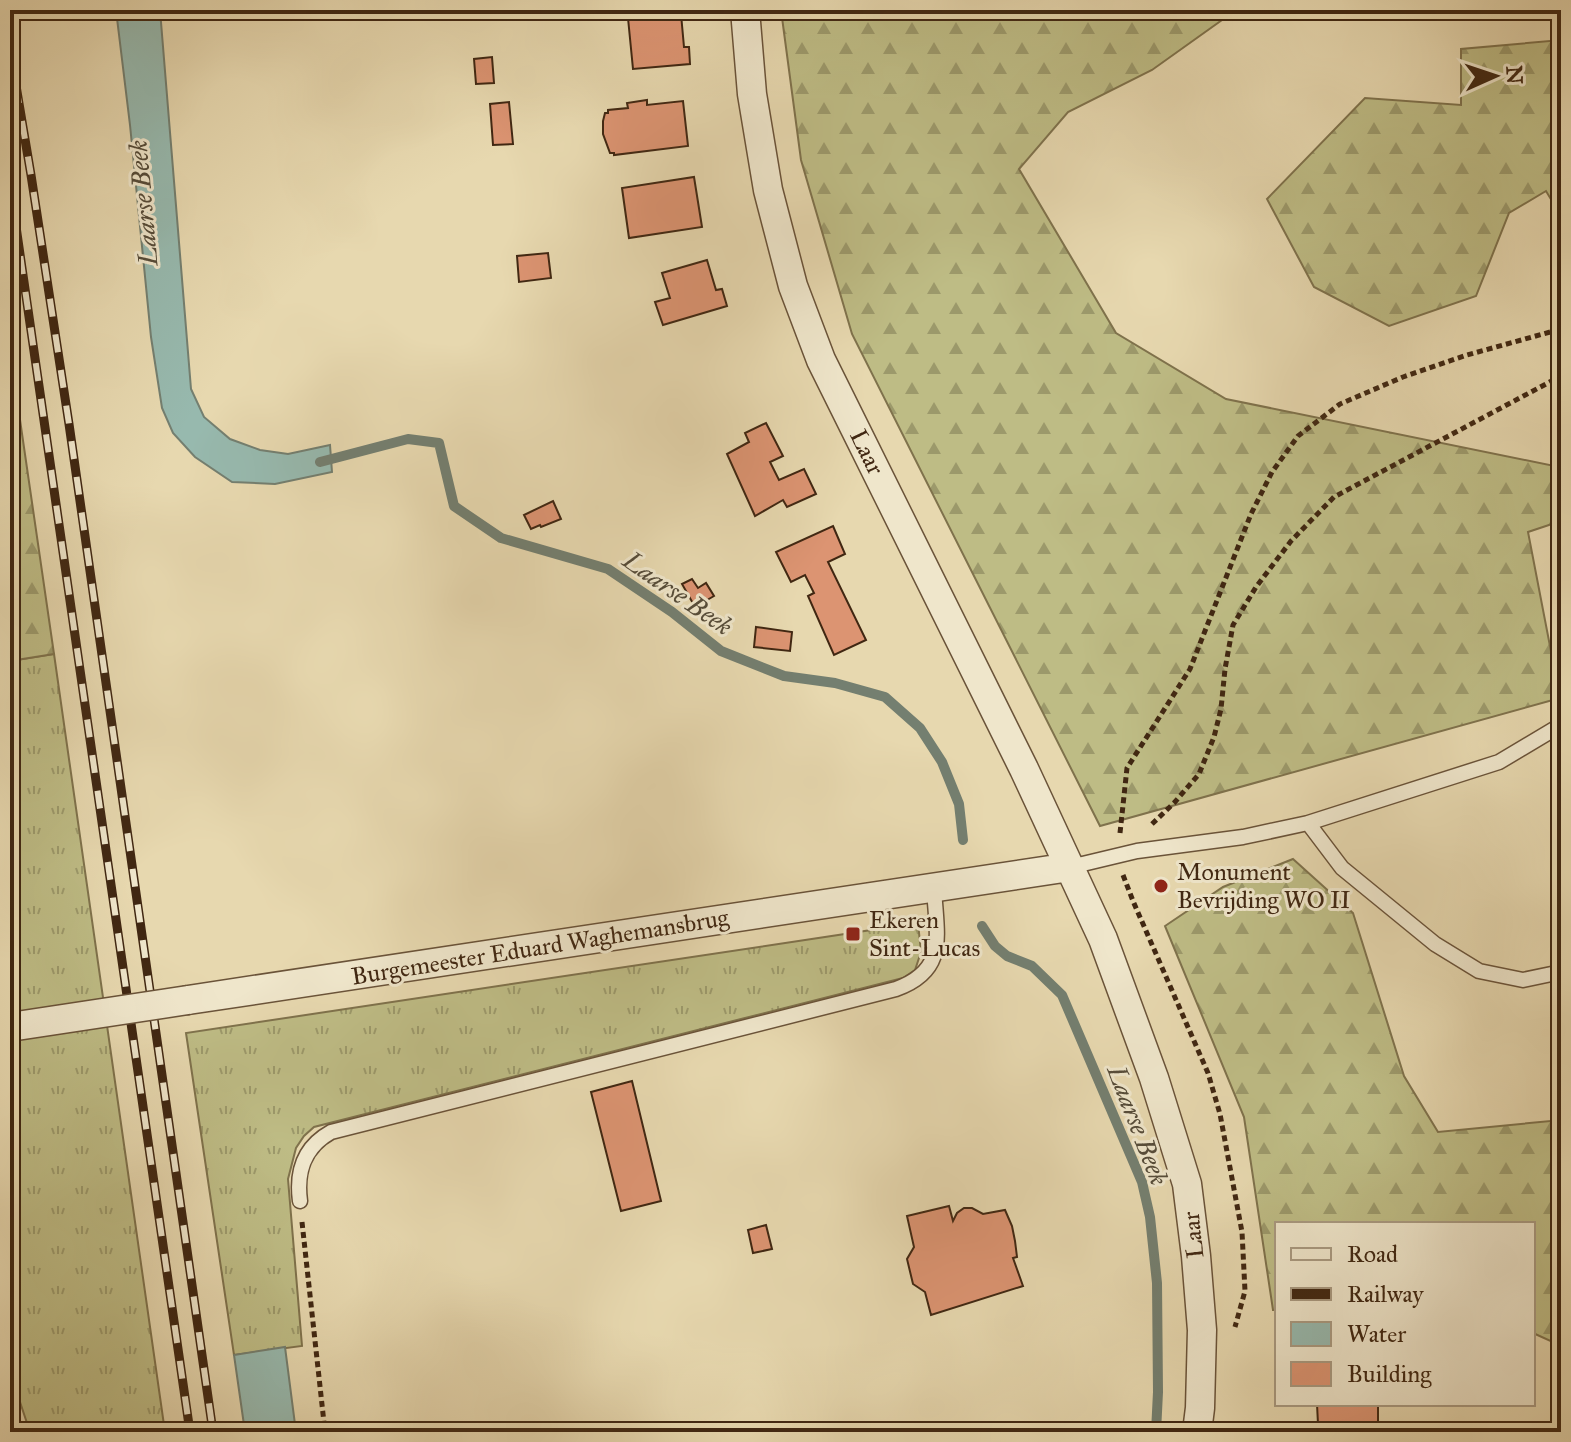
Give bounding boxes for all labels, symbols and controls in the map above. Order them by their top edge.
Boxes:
north arrow [1455,36,1535,116]
text: N [1501,65,1528,85]
water label: Laarse Beek [122,138,165,268]
street label: Laar [843,424,891,480]
water label: Laarse Beek [616,543,739,642]
place label: Monument Bevrijding WO II [1177,857,1350,915]
marker: Monument Bevrijding WO II [1152,877,1170,895]
street label: Burgemeester Eduard Waghemansbrug [349,902,732,992]
place label: Ekeren Sint-Lucas [869,905,980,963]
marker: Ekeren Sint-Lucas [844,925,862,943]
water label: Laarse Beek [1100,1060,1176,1190]
street label: Laar [1176,1210,1210,1260]
legend [1275,1222,1535,1406]
text: Road [1347,1239,1398,1269]
text: Railway [1347,1279,1424,1309]
text: Water [1347,1319,1406,1349]
text: Building [1347,1359,1432,1389]

